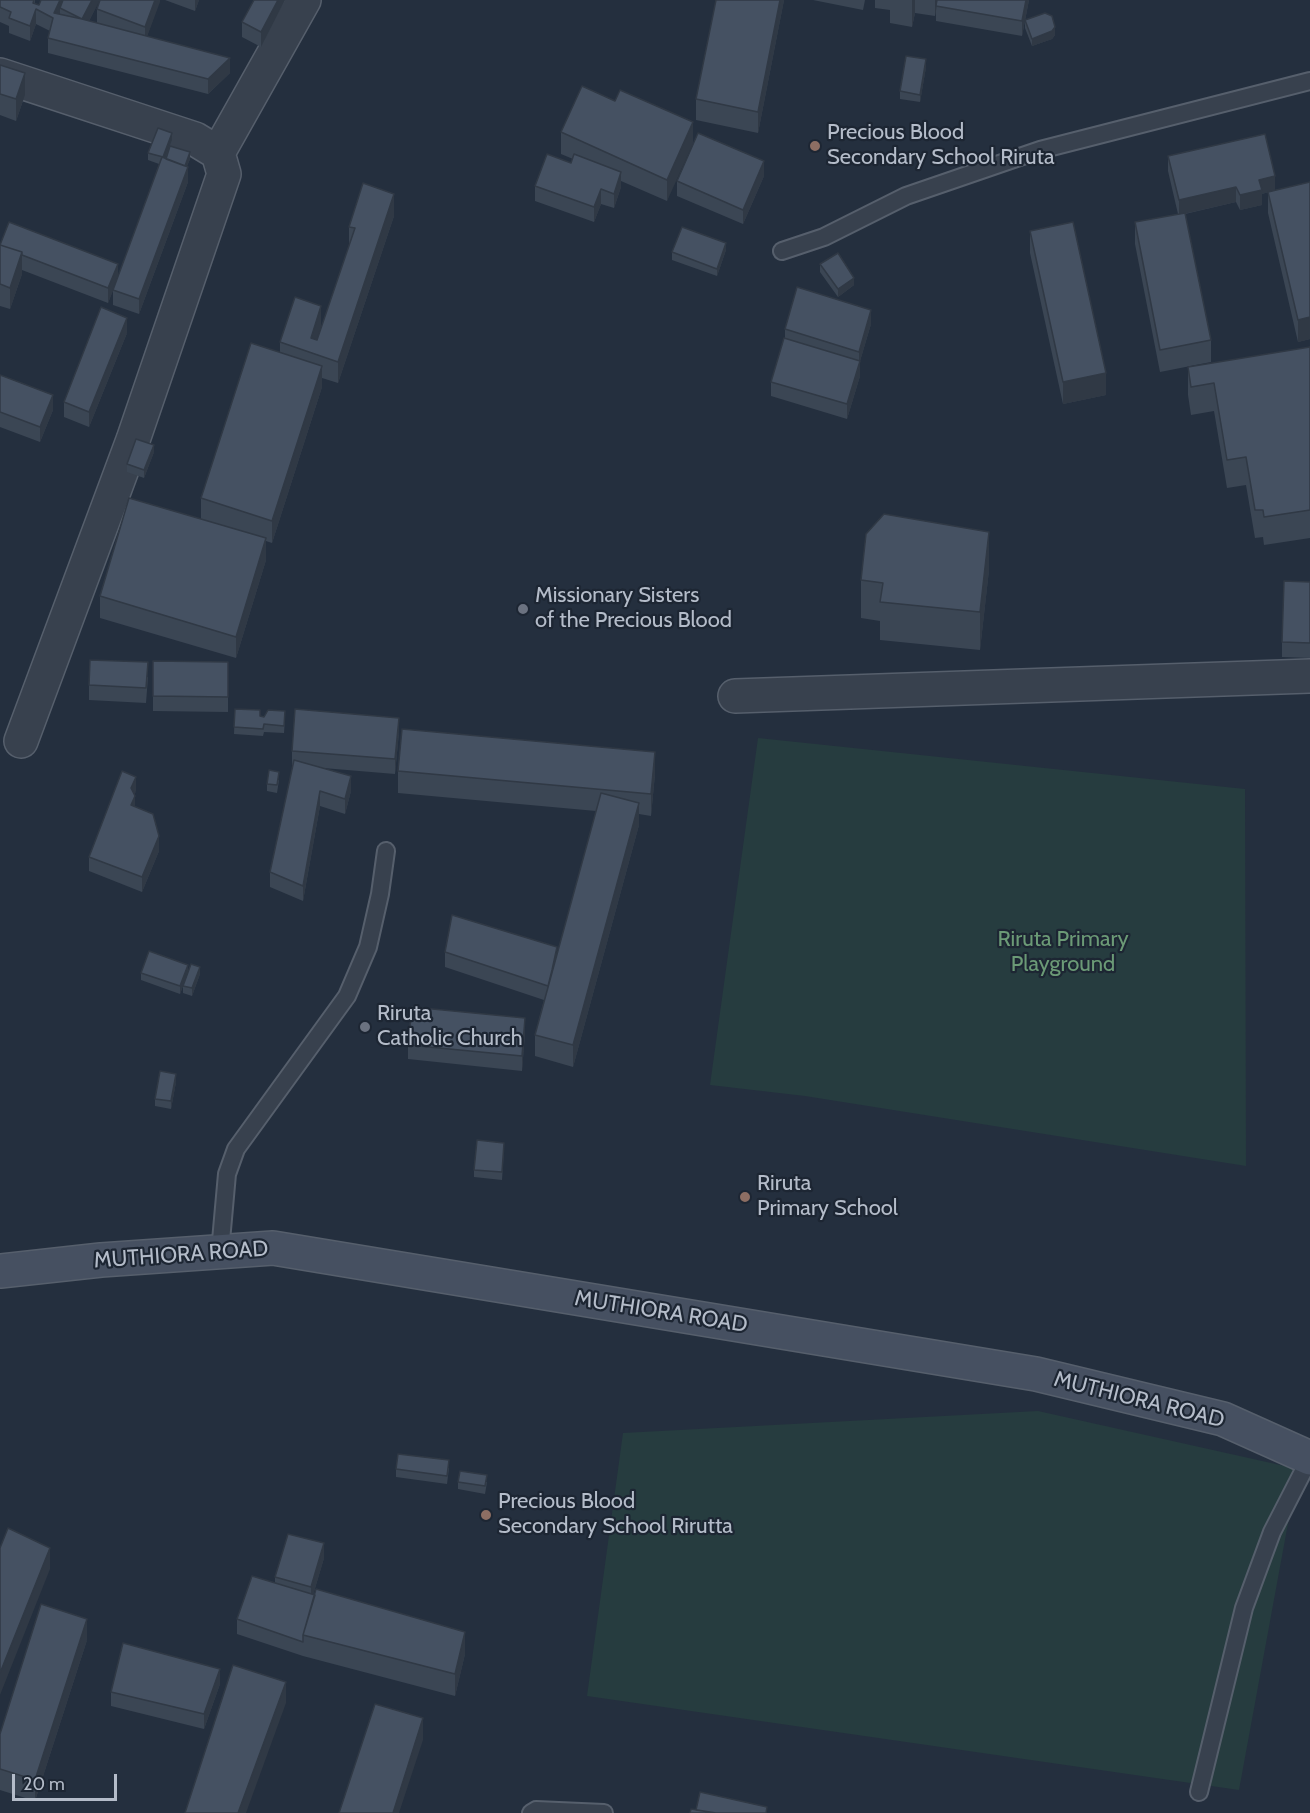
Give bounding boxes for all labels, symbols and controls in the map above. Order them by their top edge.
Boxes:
place label: Precious Blood Secondary School Riruta [827,120,1054,172]
marker: Precious Blood Secondary School Riruta [808,139,822,153]
place label: Missionary Sisters of the Precious Blood [535,583,732,634]
marker: Missionary Sisters of the Precious Blood [516,602,530,616]
park label: Riruta Primary Playground [997,927,1129,978]
place label: Riruta Catholic Church [377,1001,523,1052]
marker: Riruta Catholic Church [358,1020,372,1034]
place label: Riruta Primary School [757,1171,898,1222]
marker: Riruta Primary School [738,1190,752,1204]
street label: MUTHIORA ROAD [93,1236,269,1274]
street label: MUTHIORA ROAD [573,1285,749,1339]
street label: MUTHIORA ROAD [1051,1366,1227,1434]
place label: Precious Blood Secondary School Rirutta [498,1489,733,1540]
marker: Precious Blood Secondary School Rirutta [479,1508,493,1522]
scale bar [15,1762,120,1800]
text: 20 m [23,1773,65,1795]

